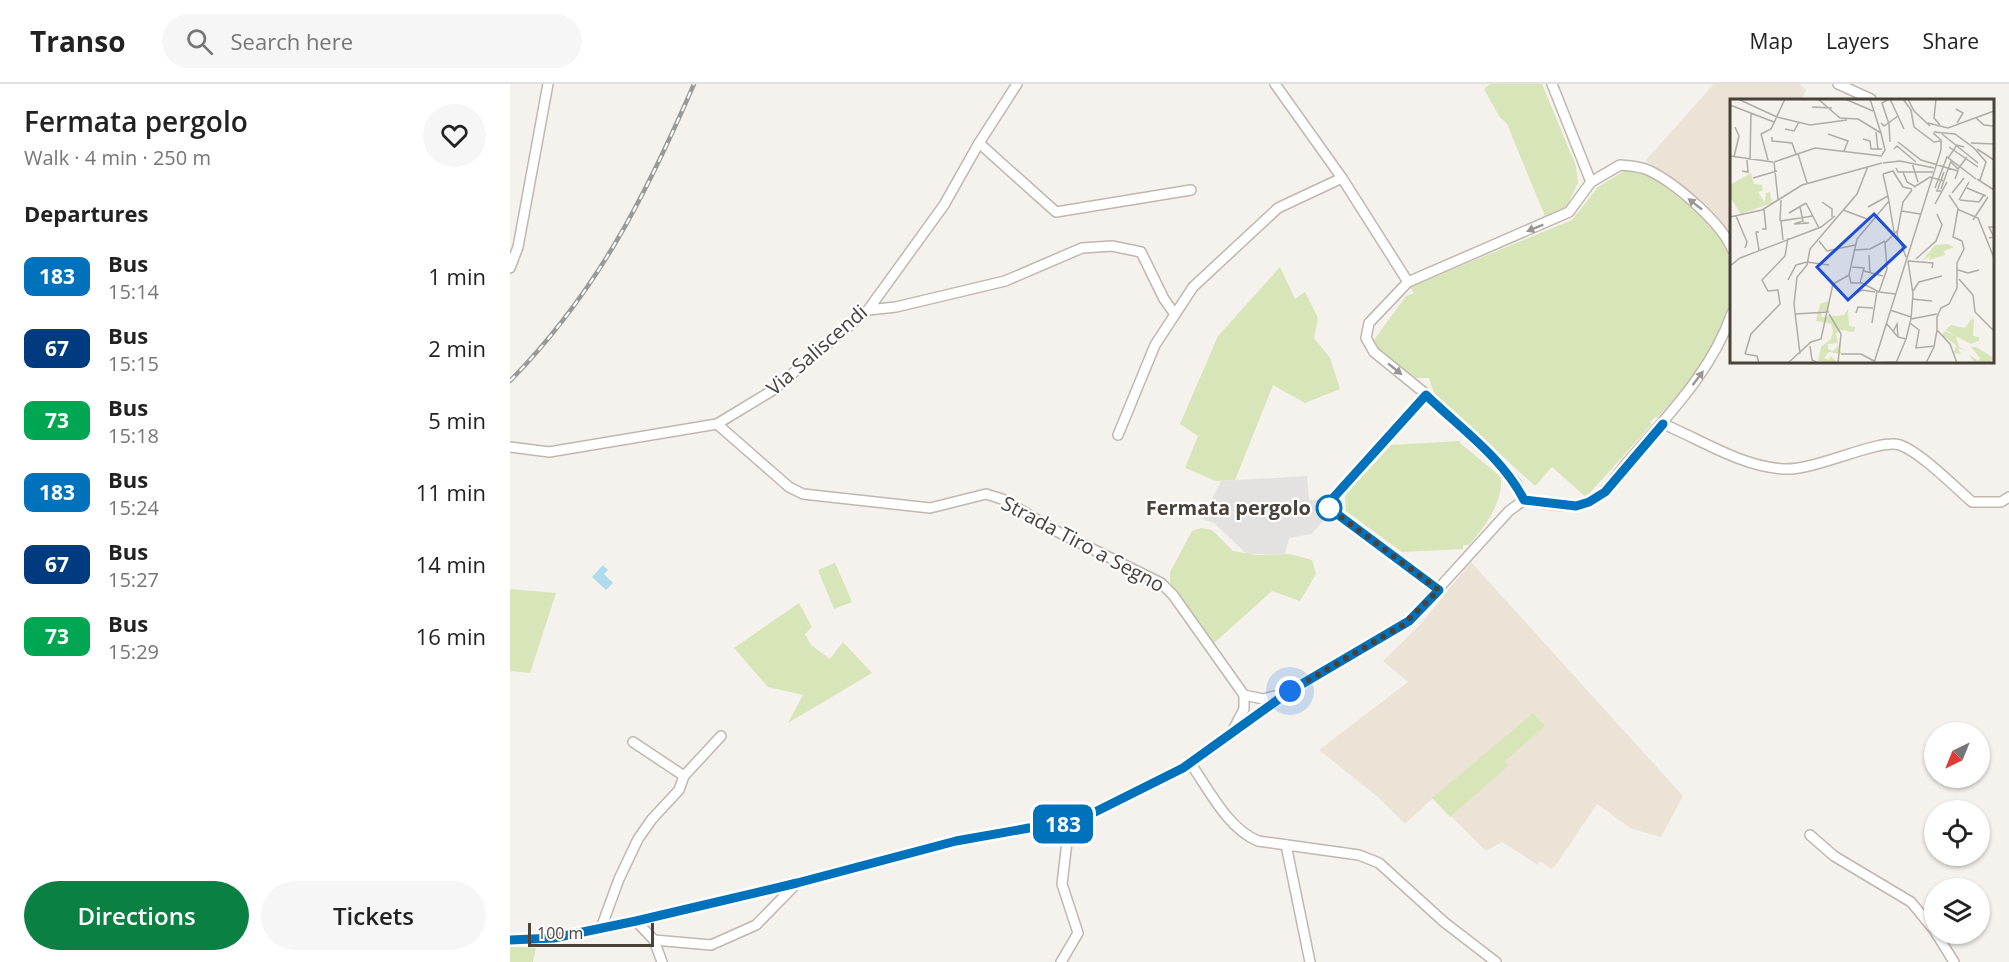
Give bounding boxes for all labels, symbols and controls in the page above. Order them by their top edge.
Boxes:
search box [162,14,582,68]
text: Transo [30,22,126,60]
icon: search [183,25,216,58]
text: Search here [231,26,353,56]
text: Map [1750,27,1793,55]
text: Layers [1826,27,1890,55]
text: Share [1923,27,1979,55]
inset map [1730,99,1994,363]
text: Fermata pergolo [24,102,248,140]
button: heart [423,104,486,167]
text: Walk · 4 min · 250 m [24,144,211,171]
text: Departures [24,198,148,228]
one-way arrow [1687,198,1703,211]
one-way arrow [1526,224,1544,233]
text: Bus [108,248,148,278]
text: 1 min [428,261,486,291]
text: 183 [39,262,75,290]
text: 15:14 [108,278,159,305]
street label: Via Saliscendi [761,298,873,401]
text: Bus [108,320,148,350]
text: 2 min [428,333,486,363]
text: 67 [45,334,69,362]
text: 15:15 [108,350,159,377]
one-way arrow [1387,362,1403,375]
one-way arrow [1692,370,1704,385]
text: Bus [108,392,148,422]
text: 5 min [428,405,486,435]
text: 73 [45,406,69,434]
text: 15:18 [108,422,159,449]
text: Bus [108,464,148,494]
text: 11 min [416,477,486,507]
text: 183 [39,478,75,506]
street label: Strada Tiro a Segno [997,489,1170,598]
text: 15:24 [108,494,159,521]
place label: Fermata pergolo [1146,494,1311,521]
marker: Fermata pergolo [1316,495,1342,521]
text: Bus [108,536,148,566]
text: 14 min [416,549,486,579]
text: 67 [45,550,69,578]
text: 15:27 [108,566,159,593]
text: Bus [108,608,148,638]
text: 16 min [416,621,486,651]
text: 73 [45,622,69,650]
text: 15:29 [108,638,159,665]
your location [1275,676,1305,706]
north arrow [1924,722,1990,788]
map controls [1924,722,1990,944]
button: locate [1924,800,1990,866]
line badge: 183 [1028,804,1098,844]
text: 183 [1045,810,1081,838]
button: layers [1924,878,1990,944]
button: Directions [24,881,249,950]
button: Tickets [261,881,486,950]
scale bar [528,920,654,948]
text: 100 m [537,922,583,944]

